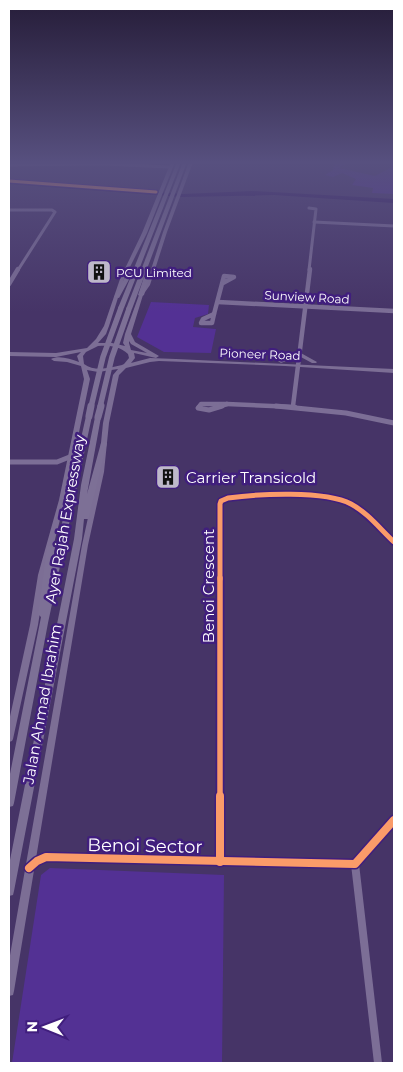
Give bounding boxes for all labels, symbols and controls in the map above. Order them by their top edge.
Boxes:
building icon: PCU Limited [86,259,112,285]
place label: PCU Limited [116,265,192,280]
street label: Sunview Road [264,287,350,307]
street label: Pioneer Road [219,345,301,363]
street label: Ayer Rajah Expressway [41,432,89,605]
building icon: Carrier Transicold [155,464,181,490]
place label: Carrier Transicold [186,468,316,487]
street label: Benoi Crescent [199,529,218,643]
street label: Jalan Ahmad Ibrahim [18,623,65,786]
street label: Benoi Sector [87,834,203,858]
north arrow [20,1002,70,1052]
text: N [23,1021,41,1033]

